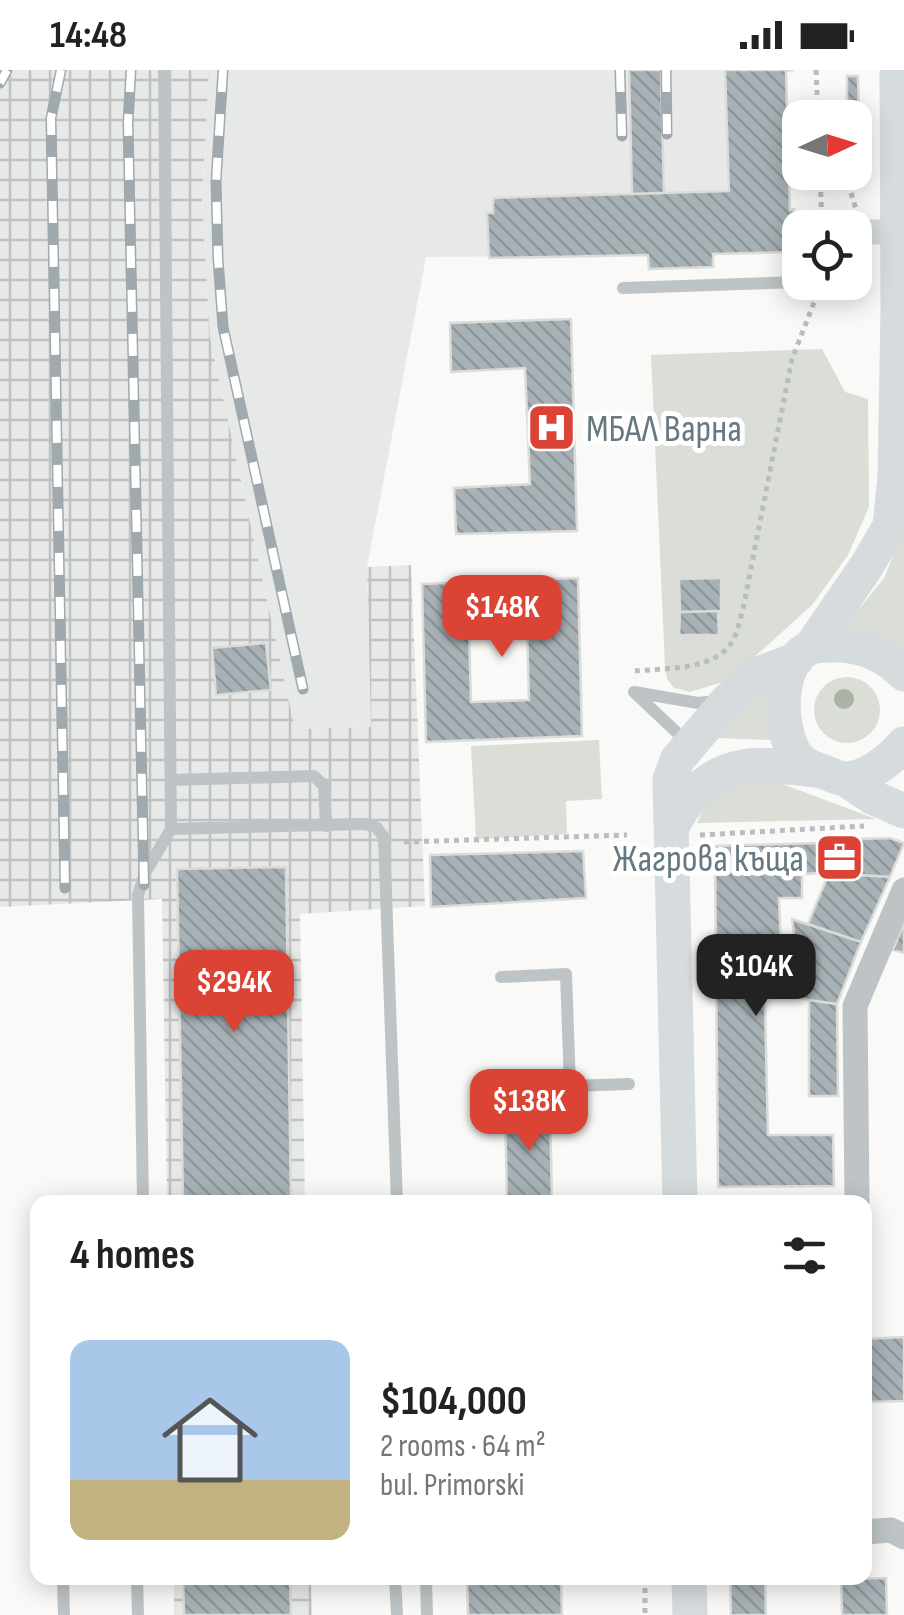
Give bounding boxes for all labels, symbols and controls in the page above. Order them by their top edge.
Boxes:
text: 14:48 [50,13,127,58]
north arrow [782,100,872,190]
map controls [782,100,872,300]
button: locate [782,210,872,300]
hospital icon: МБАЛ Варна [525,402,577,454]
place label: МБАЛ Варна [586,407,742,452]
pin: $148K [432,575,572,660]
text: $148K [465,588,540,627]
office icon: Жагрова къща [813,832,865,884]
place label: Жагрова къща [613,837,804,882]
pin: $104K [686,934,826,1019]
text: $104K [719,947,793,986]
pin: $294K [164,950,304,1035]
text: $294K [196,963,272,1002]
pin: $138K [459,1069,599,1154]
text: $138K [492,1082,566,1121]
icon: filters [777,1228,832,1283]
text: 4 homes [70,1230,195,1281]
text: $104,000 [380,1376,527,1427]
icon: home [150,1380,270,1500]
text: 2 rooms · 64 m² [380,1427,546,1466]
text: bul. Primorski [380,1466,525,1505]

